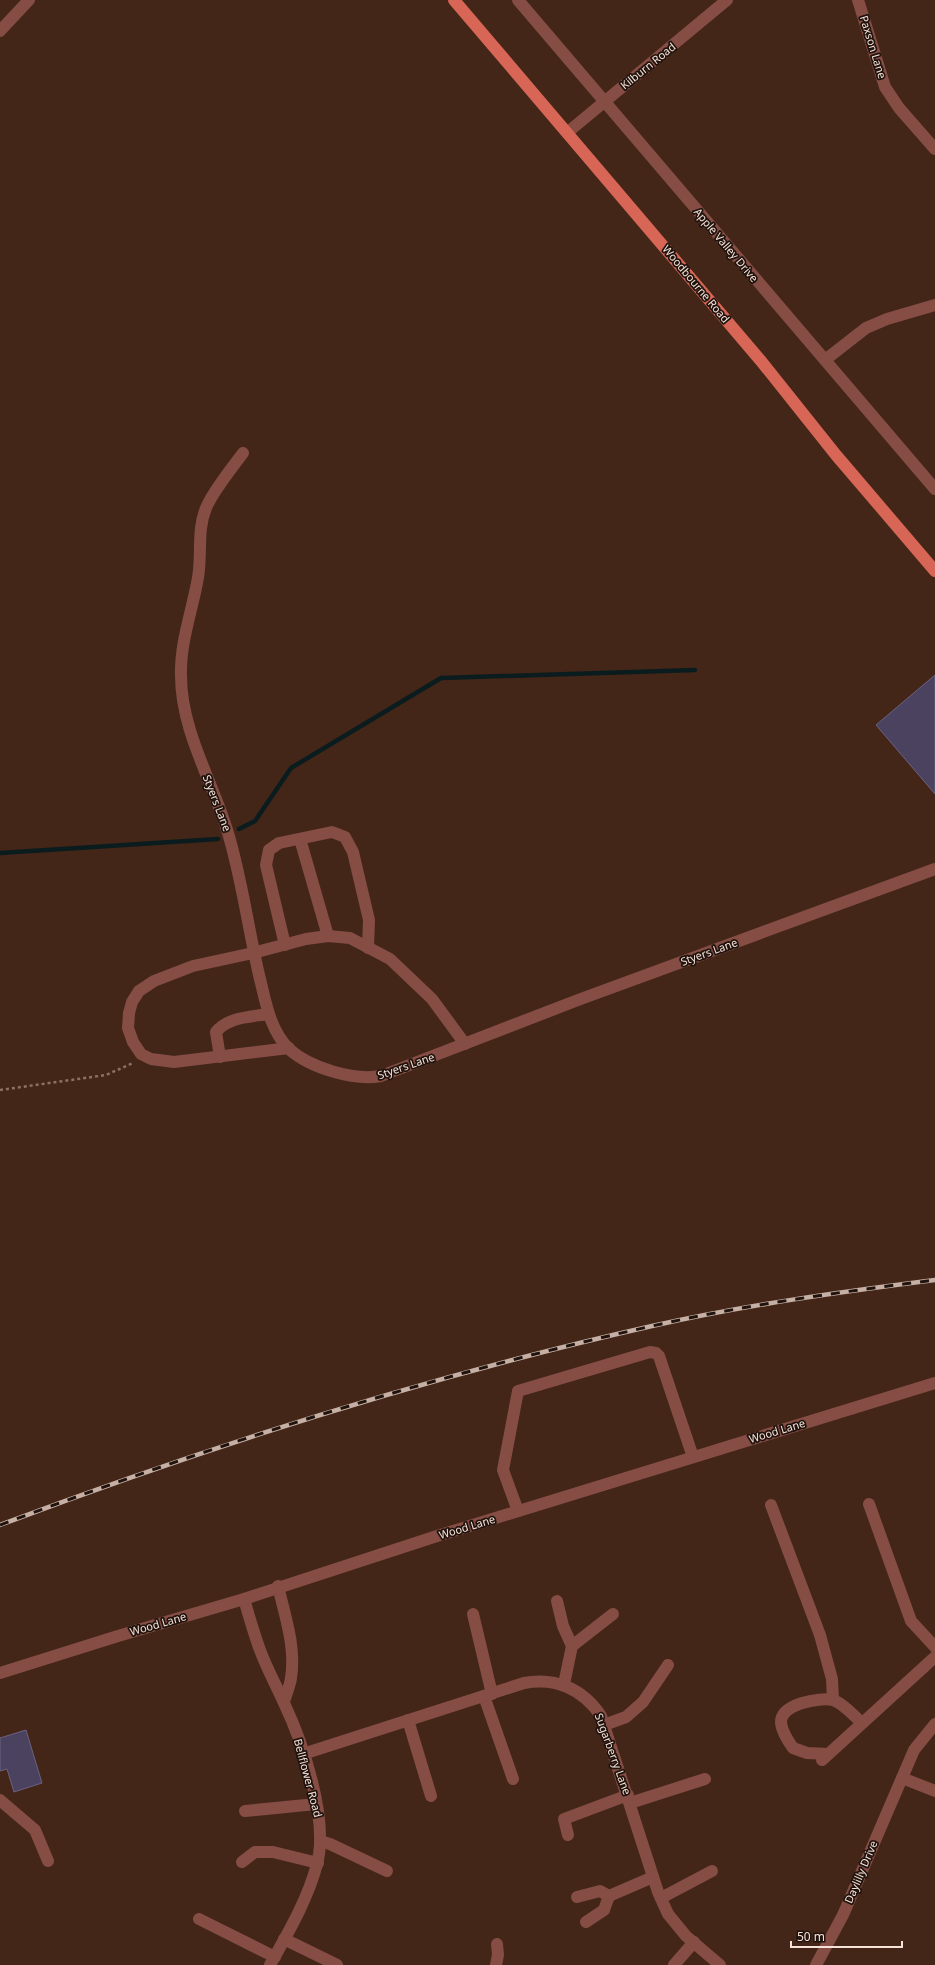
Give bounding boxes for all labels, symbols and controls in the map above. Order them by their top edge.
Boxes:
street label: Paxson Lane [857,13,890,80]
street label: Kilburn Road [617,39,678,92]
street label: Apple Valley Drive [691,204,762,285]
street label: Woodbourne Road [659,242,733,326]
street label: Styers Lane [200,772,235,833]
street label: Styers Lane [678,934,739,969]
street label: Styers Lane [375,1049,436,1082]
street label: Wood Lane [747,1415,807,1446]
street label: Wood Lane [437,1511,497,1542]
street label: Wood Lane [128,1608,188,1639]
street label: Sugarberry Lane [592,1711,635,1797]
street label: Bellflower Road [291,1737,326,1819]
street label: Daylilly Drive [841,1838,881,1906]
scale bar [791,1923,902,1949]
text: 50 m [797,1928,825,1945]

